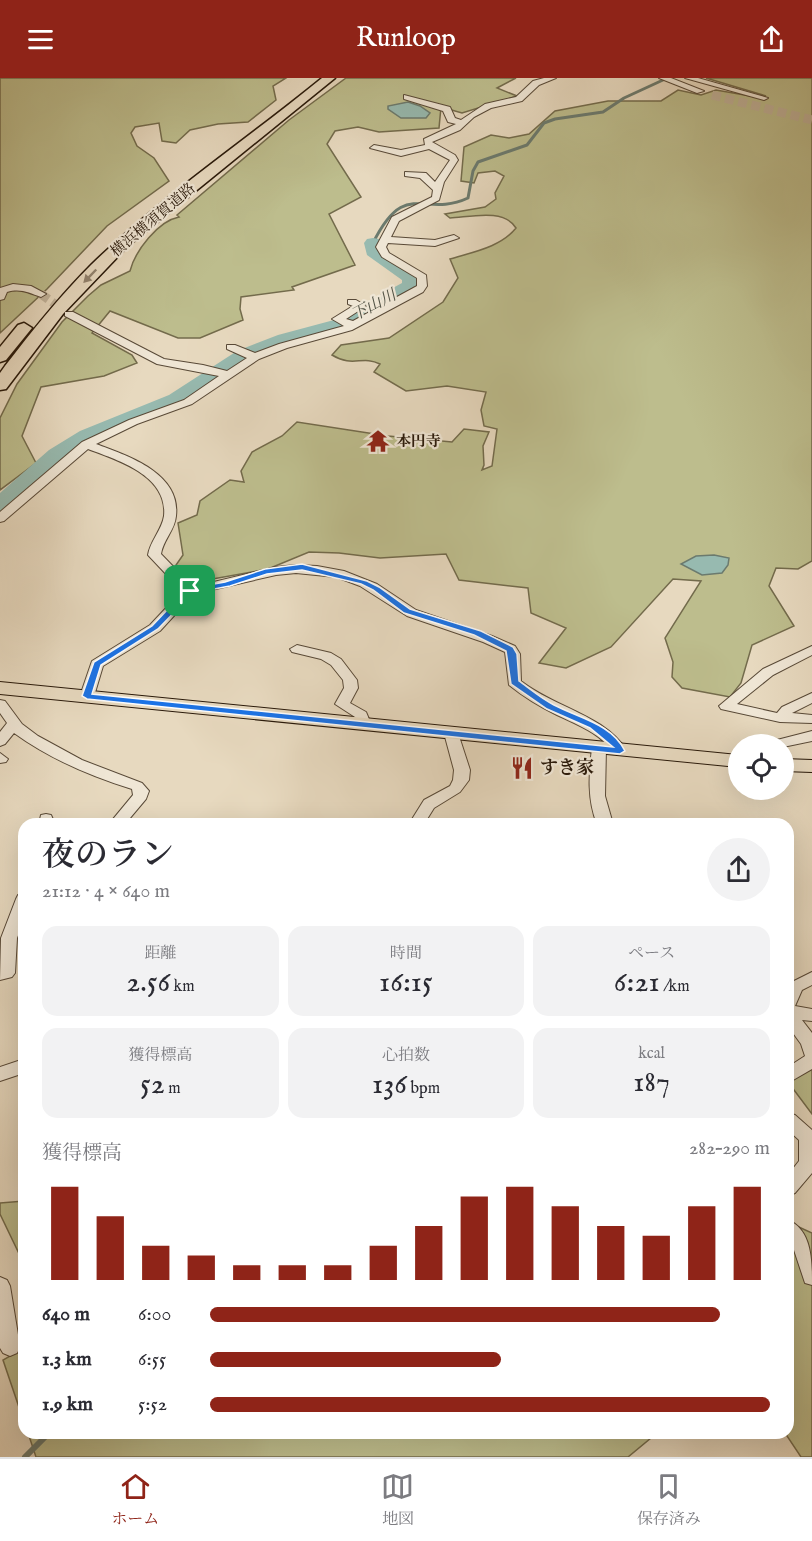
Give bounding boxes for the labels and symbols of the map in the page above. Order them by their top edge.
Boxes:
street label: 横浜横須賀道路 [107,179,199,261]
one-way arrow [83,269,97,283]
water label: 下山川 [348,285,402,326]
temple icon: 本円寺 [365,428,391,454]
place label: 本円寺 [396,432,441,451]
pin [164,565,215,616]
restaurant icon: すき家 [509,755,535,781]
place label: すき家 [540,757,594,780]

